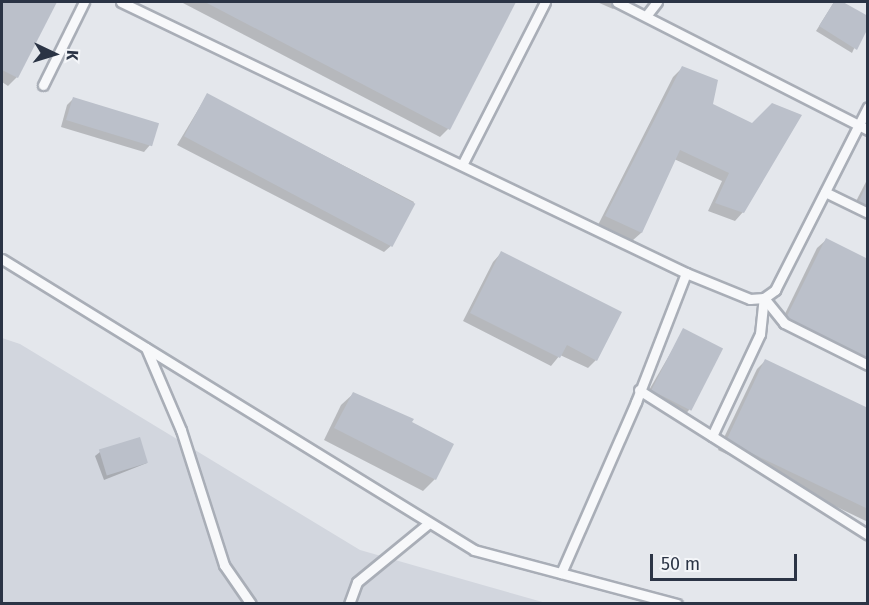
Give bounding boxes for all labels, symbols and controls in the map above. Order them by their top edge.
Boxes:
north arrow [24,24,84,84]
text: K [63,50,82,61]
scale bar [653,542,800,580]
text: 50 m [661,553,700,575]

